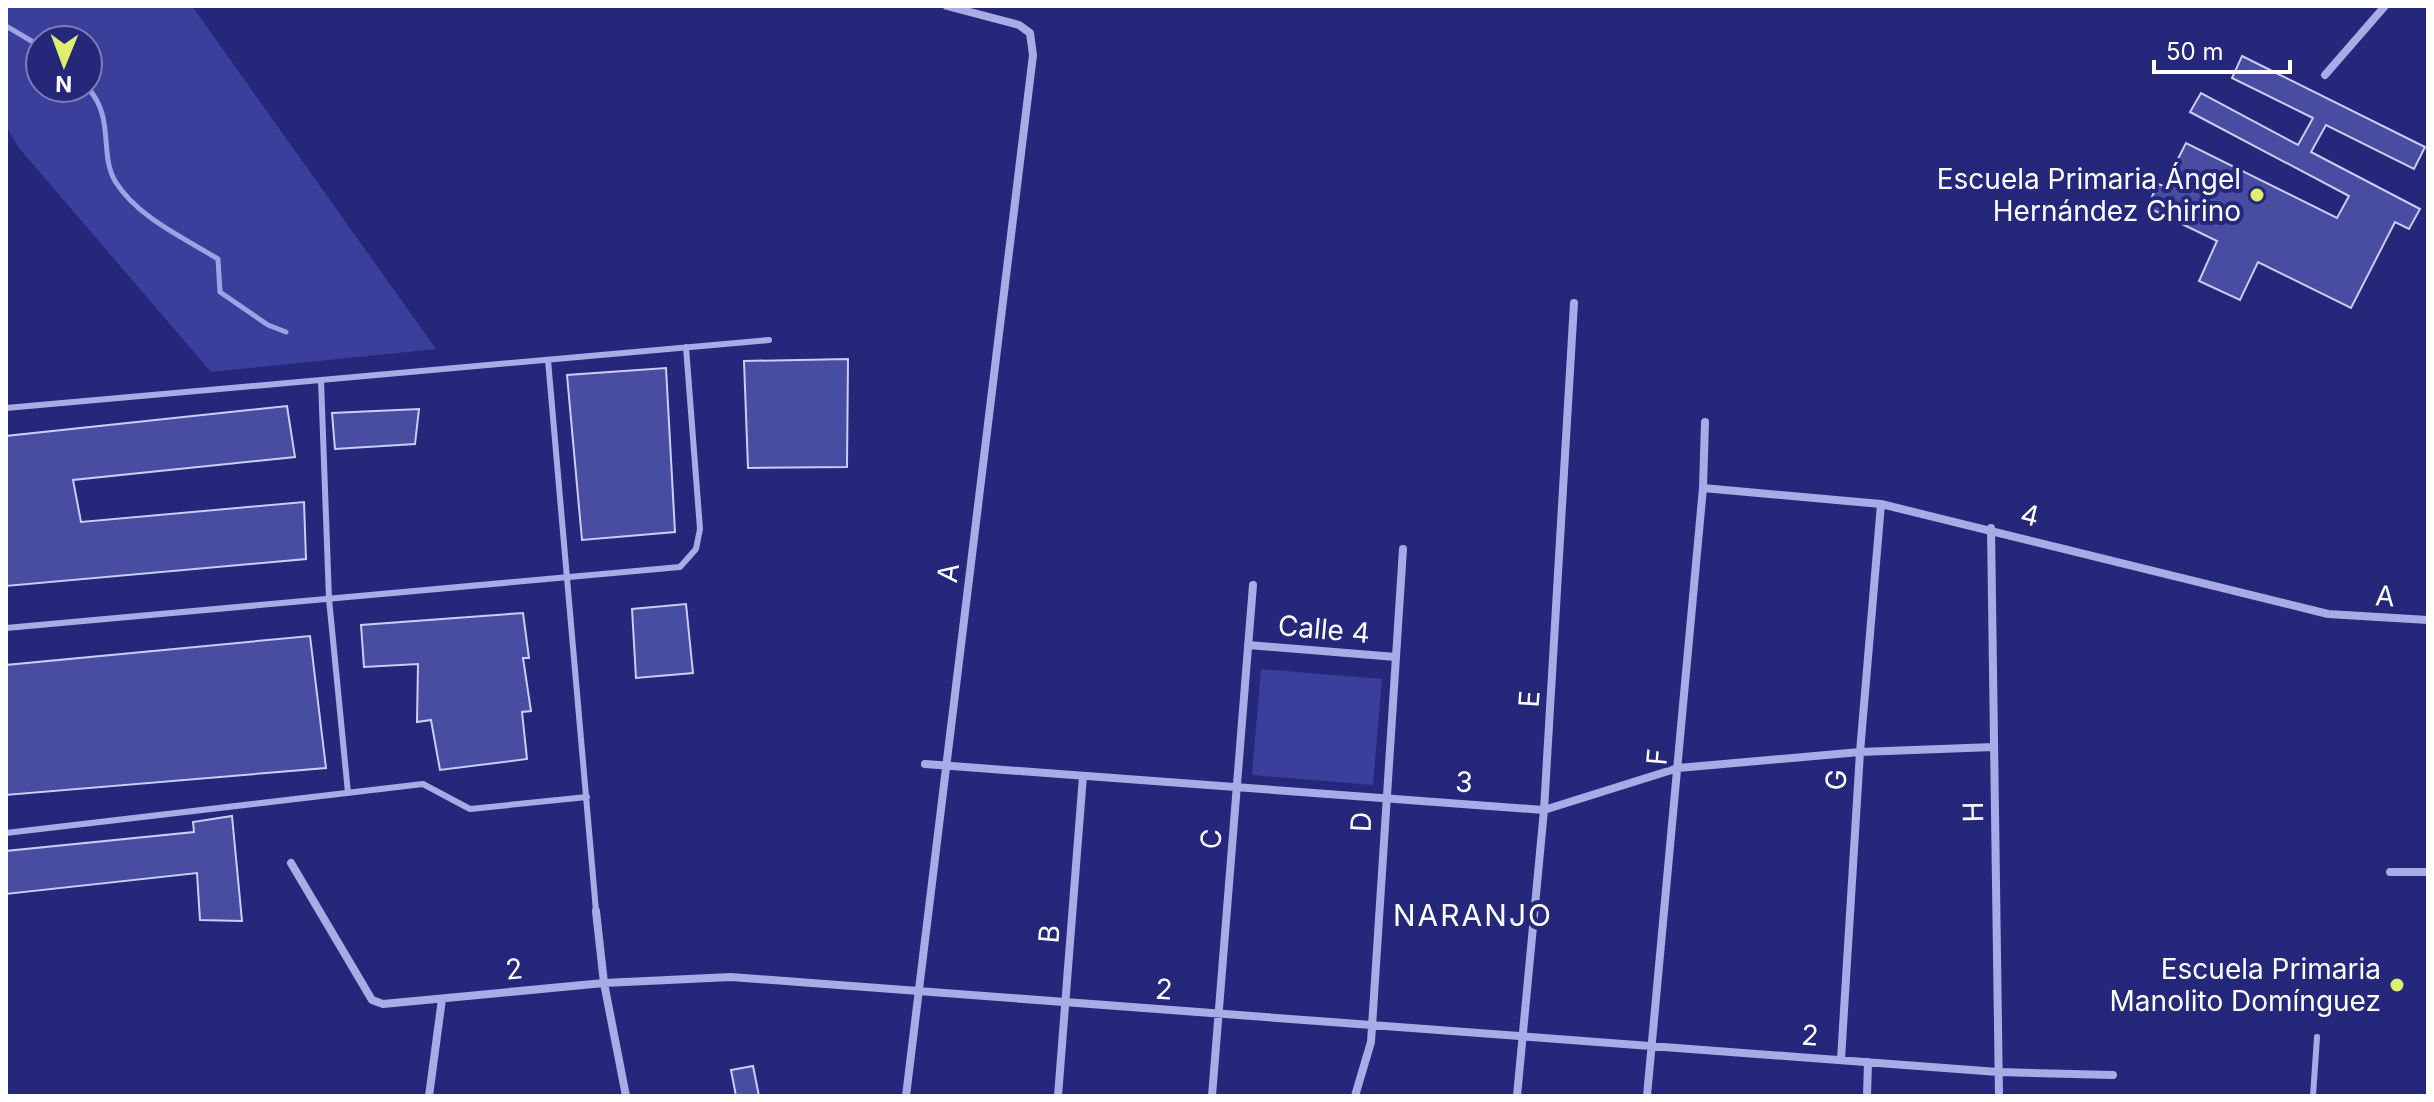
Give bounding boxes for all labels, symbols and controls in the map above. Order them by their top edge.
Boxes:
north arrow [24,24,104,104]
scale bar [2154,24,2290,74]
text: 50 m [2166,37,2224,66]
text: N [55,71,72,97]
place label: Escuela Primaria Ángel Hernández Chirino [1937,161,2241,228]
marker: Escuela Primaria Ángel Hernández Chirino [2248,186,2266,204]
street label: 4 [2017,496,2043,534]
street label: A [930,561,966,585]
street label: A [2374,578,2396,614]
street label: Calle 4 [1277,608,1371,650]
street label: E [1511,689,1547,709]
street label: F [1639,747,1675,767]
street label: 3 [1454,764,1474,800]
street label: G [1818,768,1854,792]
street label: H [1956,801,1990,823]
street label: D [1343,811,1379,833]
street label: C [1193,827,1229,851]
district label: NARANJO [1393,897,1553,933]
street label: B [1031,923,1067,945]
street label: 2 [504,951,524,987]
place label: Escuela Primaria Manolito Domínguez [2110,952,2381,1018]
street label: 2 [1154,971,1174,1007]
marker: Escuela Primaria Manolito Domínguez [2388,976,2406,994]
street label: 2 [1800,1017,1820,1053]

